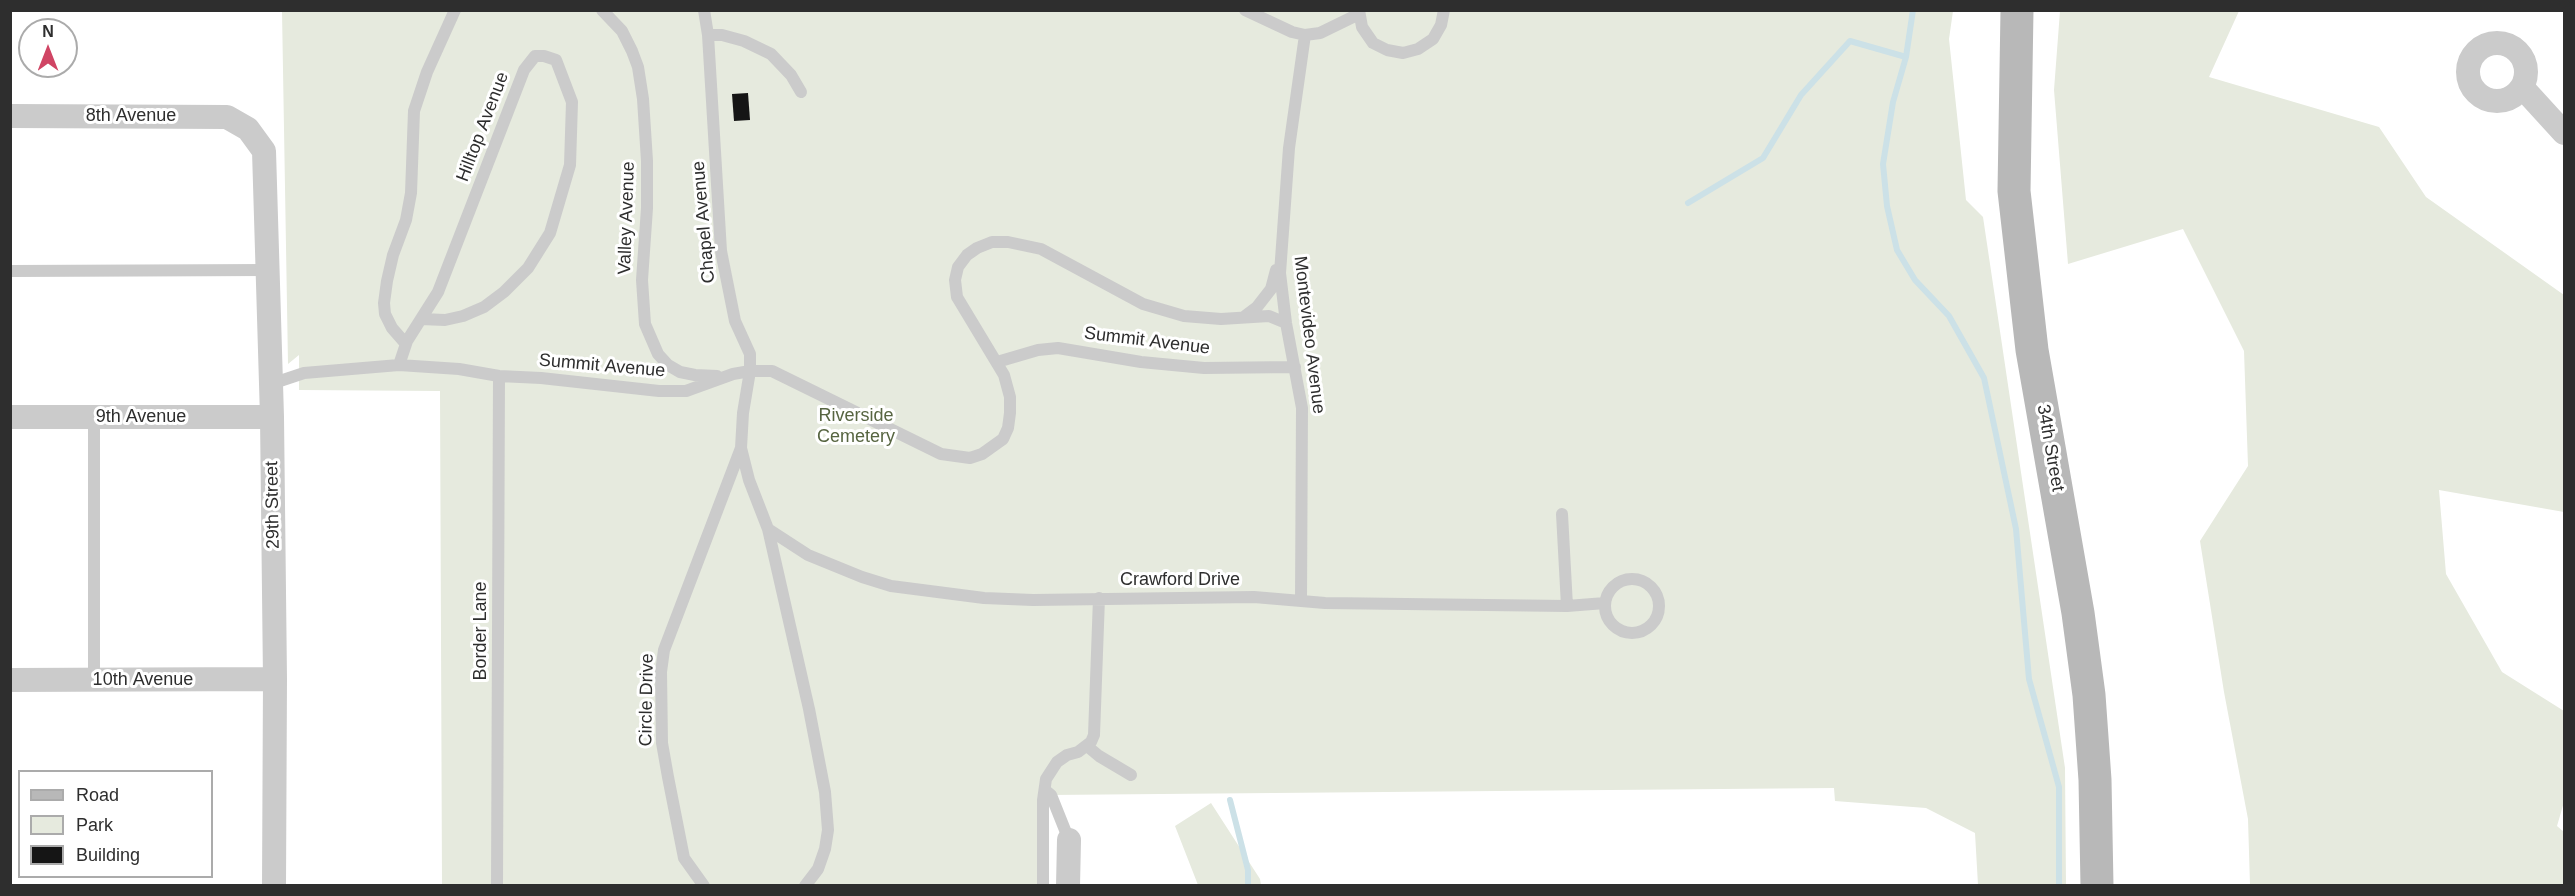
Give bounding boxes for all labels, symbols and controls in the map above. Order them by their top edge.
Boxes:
north arrow [18,18,78,78]
text: N [42,23,54,40]
street label: Hilltop Avenue [452,69,514,185]
street label: 8th Avenue [86,105,176,127]
street label: Chapel Avenue [688,160,720,284]
street label: Valley Avenue [614,161,640,275]
street label: Montevideo Avenue [1289,255,1329,415]
street label: Summit Avenue [1083,323,1211,359]
street label: Summit Avenue [538,350,666,382]
street label: 34th Street [2032,403,2068,493]
park label: Riverside Cemetery [817,405,895,448]
street label: 9th Avenue [96,406,186,428]
street label: 29th Street [261,461,285,549]
street label: Crawford Drive [1120,569,1240,591]
street label: Border Lane [470,581,492,681]
street label: Circle Drive [635,653,659,747]
street label: 10th Avenue [93,669,193,691]
legend [18,770,213,878]
text: Road [76,785,119,805]
text: Park [76,815,113,835]
text: Building [76,845,140,865]

